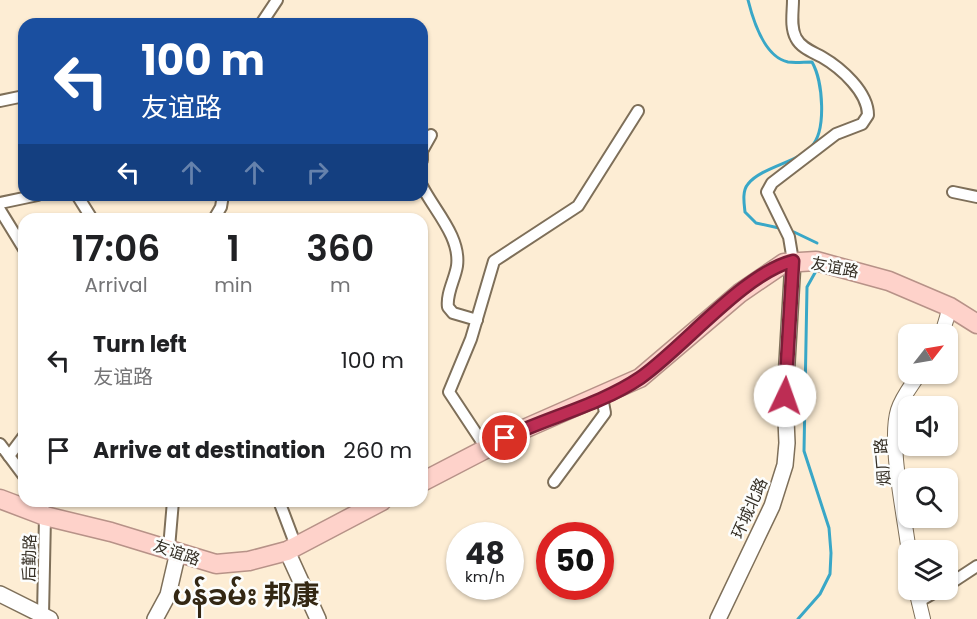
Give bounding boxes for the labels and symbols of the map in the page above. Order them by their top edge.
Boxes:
street label: 友谊路 [809,252,861,283]
north arrow [898,324,958,384]
position arrow [753,364,817,428]
pin [479,412,530,463]
street label: 烟厂路 [869,437,896,487]
street label: 环城北路 [726,474,773,542]
speed limit sign: 50 [536,522,614,600]
street label: 后勤路 [18,534,41,582]
street label: 友谊路 [150,534,203,571]
district label: ပန်ခမ်း 邦康 [172,576,320,618]

